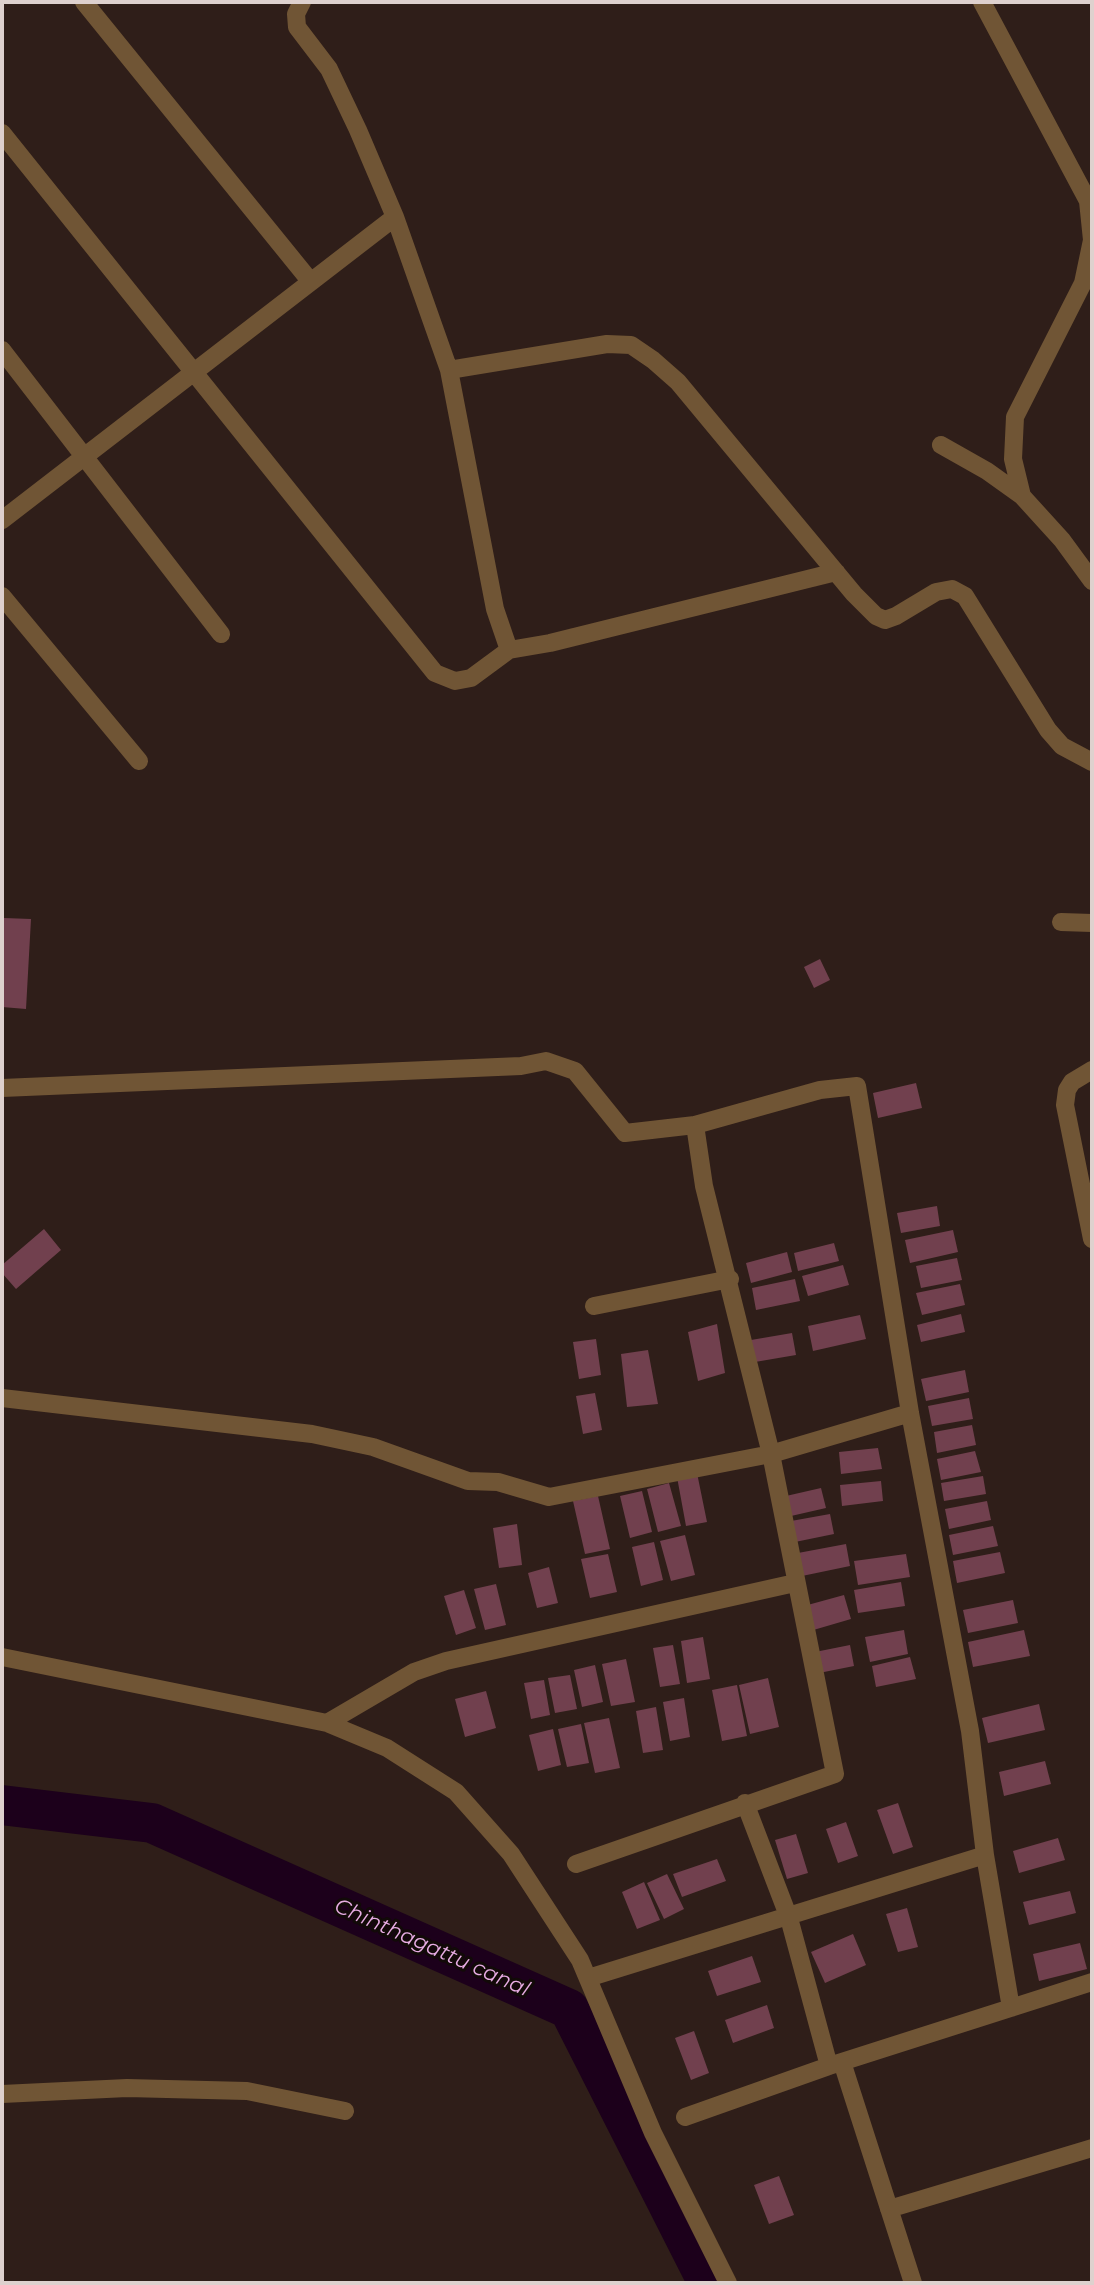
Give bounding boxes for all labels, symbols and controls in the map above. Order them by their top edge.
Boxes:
water label: Chinthagattu canal [330,1894,534,2002]

